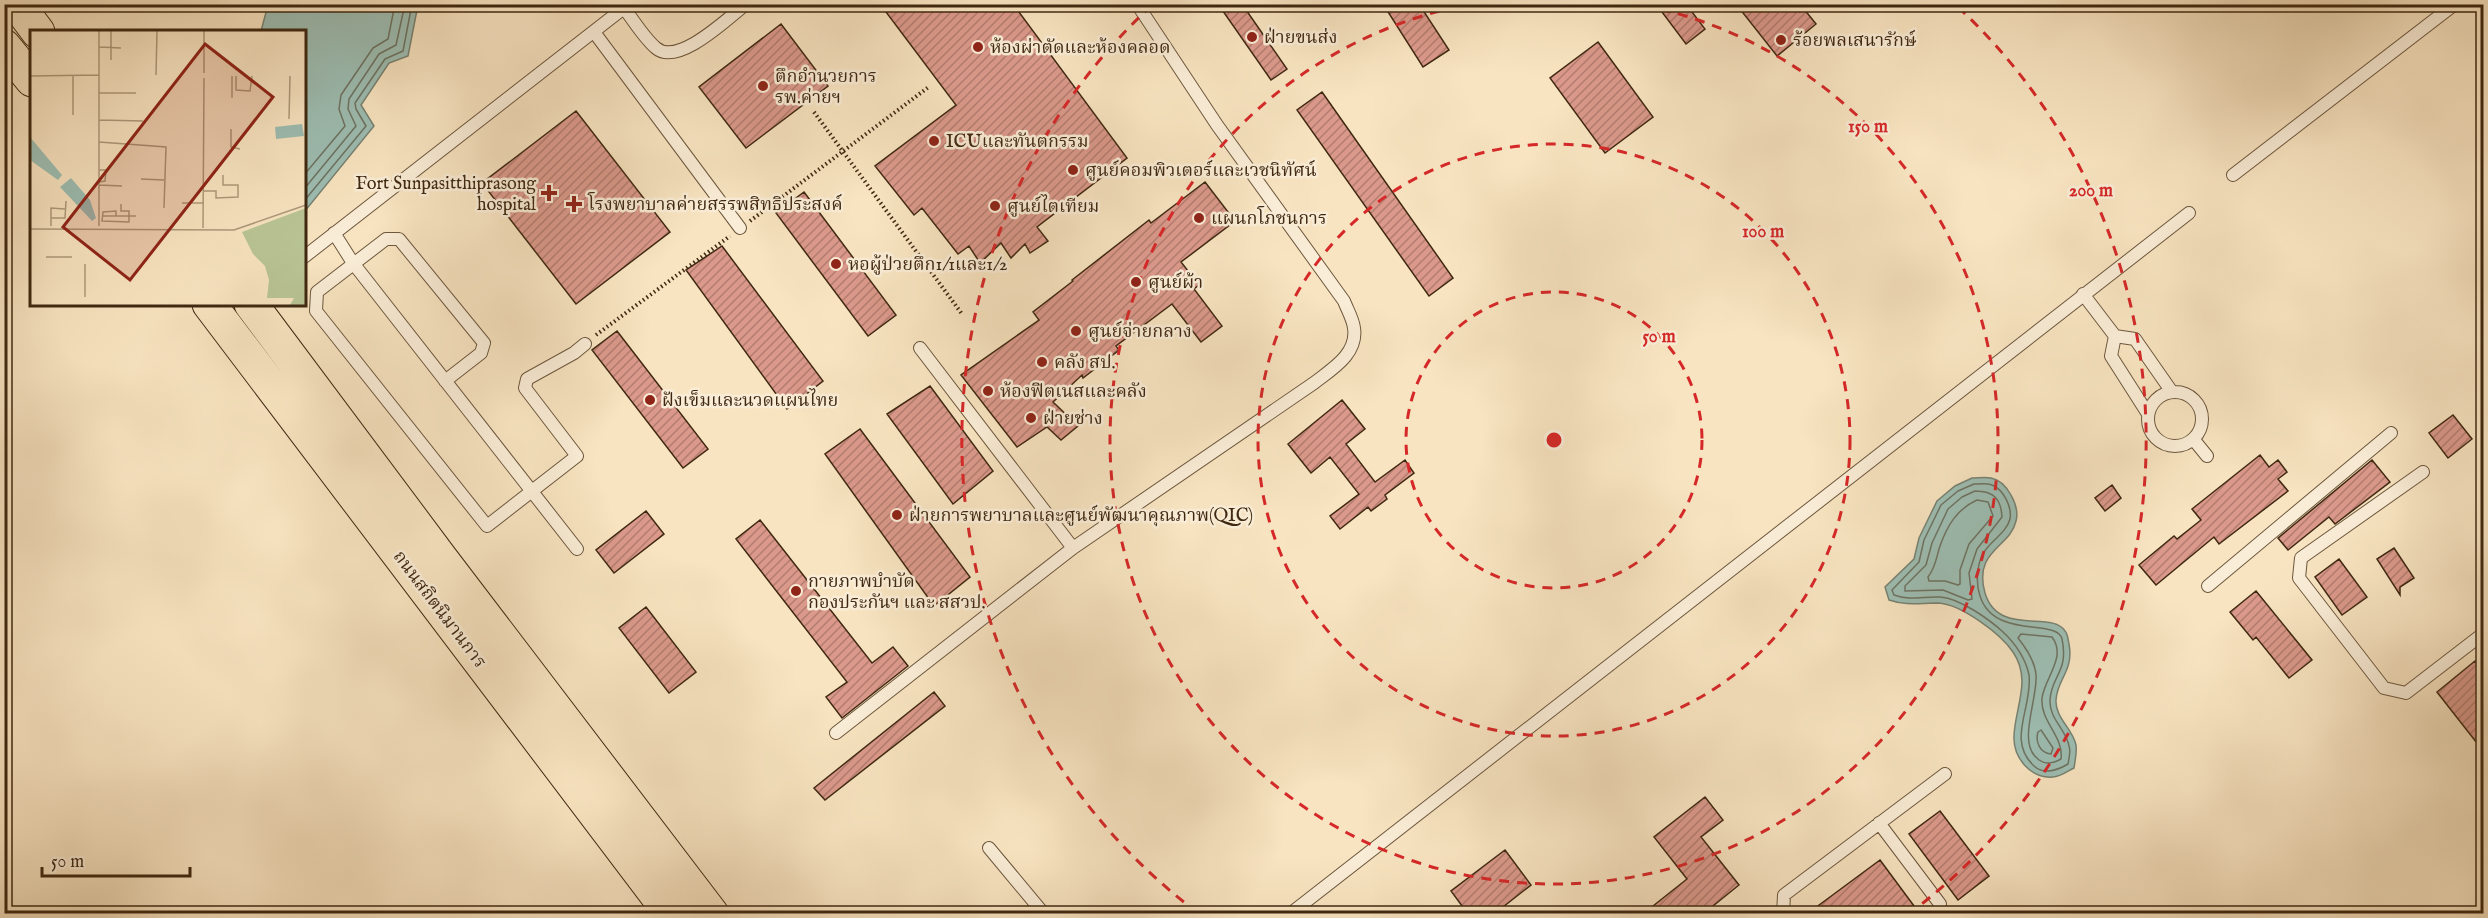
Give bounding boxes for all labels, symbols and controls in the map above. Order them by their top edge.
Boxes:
place label: ฝ่ายขนส่ง [1264,27,1338,50]
place label: ร้อยพลเสนารักษ์ [1793,29,1917,53]
inset map [30,30,306,306]
marker: ฝ่ายขนส่ง [1245,30,1259,44]
marker: ร้อยพลเสนารักษ์ [1774,33,1788,47]
place label: ห้องผ่าตัดและห้องคลอด [990,37,1171,60]
marker: ห้องผ่าตัดและห้องคลอด [971,40,985,54]
place label: ตึกอำนวยการ รพ.ค่ายฯ [775,66,877,110]
marker: ตึกอำนวยการ รพ.ค่ายฯ [756,79,770,93]
text: 150 m [1848,116,1888,139]
place label: ICUและทันตกรรม [946,131,1089,154]
marker: ICUและทันตกรรม [927,134,941,148]
place label: ศูนย์คอมพิวเตอร์และเวชนิทัศน์ [1085,159,1317,183]
marker: ศูนย์คอมพิวเตอร์และเวชนิทัศน์ [1066,163,1080,177]
place label: Fort Sunpasitthiprasong hospital [355,173,536,217]
text: 200 m [2069,180,2113,203]
marker: Fort Sunpasitthiprasong hospital [540,184,558,202]
place label: โรงพยาบาลค่ายสรรพสิทธิประสงค์ [587,191,843,217]
place label: ศูนย์ไตเทียม [1007,194,1099,219]
marker: โรงพยาบาลค่ายสรรพสิทธิประสงค์ [565,195,583,213]
marker: ศูนย์ไตเทียม [988,199,1002,213]
place label: แผนกโภชนการ [1211,205,1327,231]
marker: แผนกโภชนการ [1192,211,1206,225]
text: 100 m [1742,221,1784,244]
place label: หอผู้ป่วยตึก1/1และ1/2 [848,254,1007,277]
marker: หอผู้ป่วยตึก1/1และ1/2 [829,257,843,271]
place label: ศูนย์ผ้า [1148,271,1203,295]
marker: ศูนย์ผ้า [1129,275,1143,289]
place label: ศูนย์จ่ายกลาง [1088,320,1192,344]
marker: ศูนย์จ่ายกลาง [1069,324,1083,338]
text: 50 m [1642,326,1676,349]
place label: คลัง สป. [1054,352,1115,375]
marker: คลัง สป. [1035,355,1049,369]
place label: ห้องฟิตเนสและคลัง [1000,381,1147,404]
marker: ห้องฟิตเนสและคลัง [981,384,995,398]
place label: ฝังเข็มและนวดแผนไทย [662,388,838,413]
marker: ฝังเข็มและนวดแผนไทย [643,393,657,407]
place label: ฝ่ายช่าง [1043,408,1103,431]
marker: ฝ่ายช่าง [1024,411,1038,425]
centre of rings [1544,430,1564,450]
place label: ฝ่ายการพยาบาลและศูนย์พัฒนาคุณภาพ(QIC) [909,504,1253,528]
marker: ฝ่ายการพยาบาลและศูนย์พัฒนาคุณภาพ(QIC) [890,508,904,522]
street label: ถนนสถิตนิมานการ [387,546,491,673]
place label: กายภาพบำบัด กองประกันฯ และ สสวป. [808,571,985,615]
marker: กายภาพบำบัด กองประกันฯ และ สสวป. [789,584,803,598]
scale bar [42,840,190,878]
text: 50 m [51,851,84,874]

